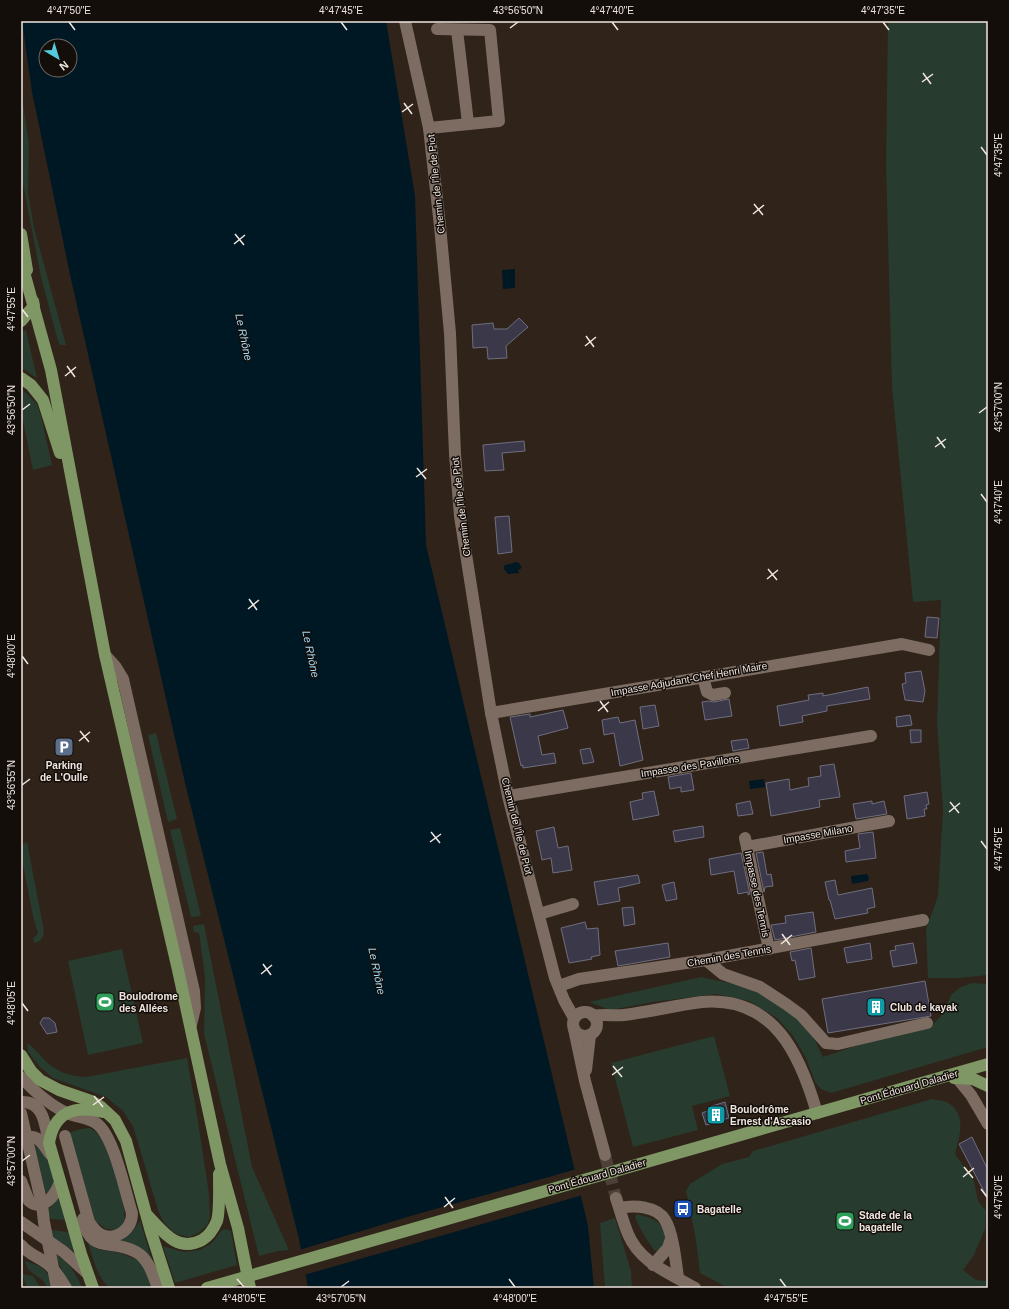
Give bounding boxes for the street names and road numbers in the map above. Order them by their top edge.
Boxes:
street label: Chemin de l'Île de Piot [424,134,447,234]
street label: Chemin de l'Île de Piot [448,457,473,557]
street label: Impasse Adjudant-Chef Henri Maire [610,660,768,698]
street label: Impasse des Pavillons [640,753,740,779]
street label: Chemin de l'Île de Piot [500,776,535,876]
street label: Impasse Milano [783,822,854,845]
street label: Impasse des Tennis [742,850,772,938]
street label: Chemin des Tennis [686,943,772,969]
street label: Pont Édouard Daladier [859,1067,960,1106]
street label: Pont Édouard Daladier [547,1156,648,1195]

